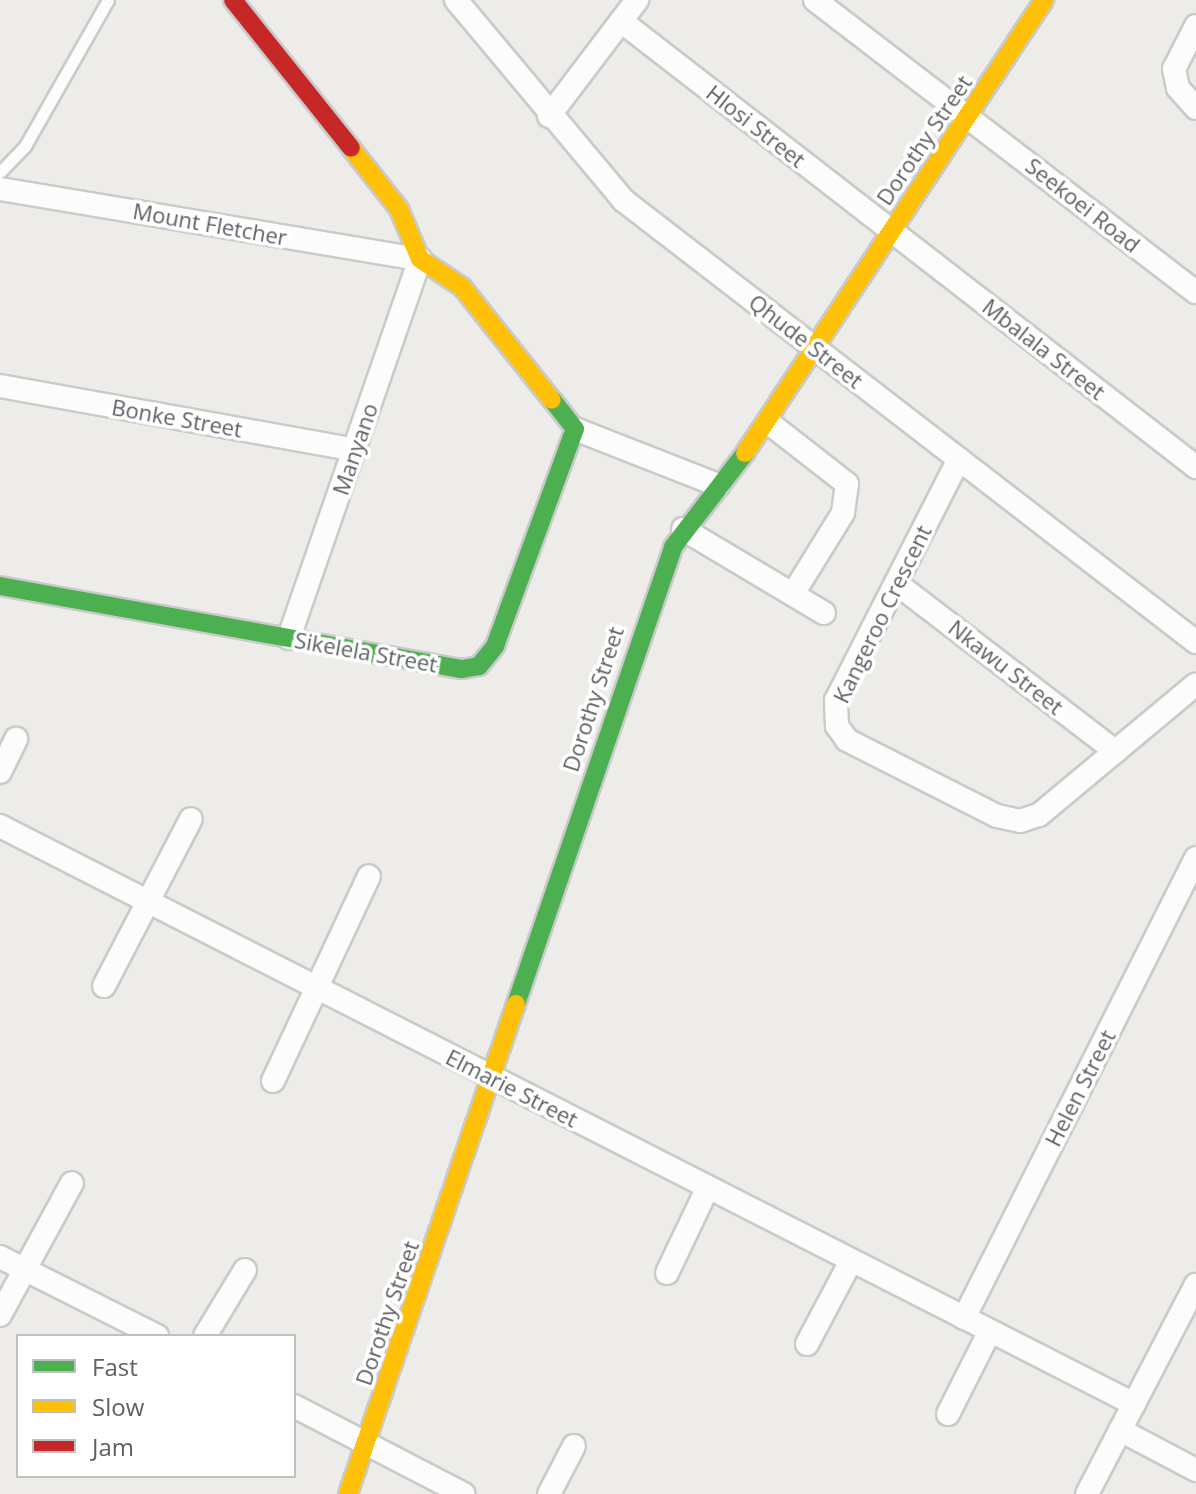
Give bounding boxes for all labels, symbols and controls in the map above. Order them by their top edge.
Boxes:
street label: Dorothy Street [871,70,977,210]
street label: Hlosi Street [701,79,811,173]
street label: Seekoei Road [1021,152,1145,258]
street label: Mount Fletcher [131,197,289,251]
street label: Qhude Street [744,288,868,394]
street label: Mbalala Street [977,293,1111,405]
street label: Bonke Street [110,394,244,442]
street label: Manyano [327,400,383,498]
street label: Kangeroo Crescent [827,521,937,707]
street label: Nkawu Street [943,614,1069,720]
street label: Dorothy Street [557,623,629,775]
street label: Sikelela Street [293,626,439,678]
street label: Helen Street [1039,1025,1121,1151]
street label: Elmarie Street [442,1043,582,1133]
street label: Dorothy Street [350,1237,424,1389]
legend [16,1334,296,1478]
text: Fast [92,1350,138,1383]
text: Slow [92,1390,144,1423]
text: Jam [92,1430,134,1463]

